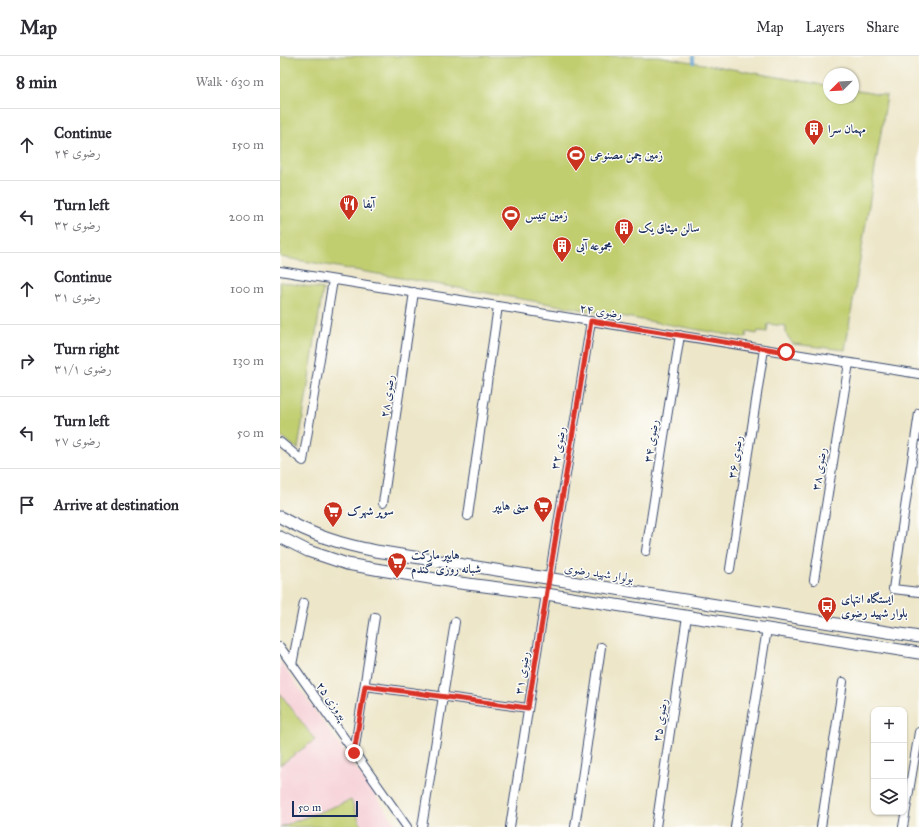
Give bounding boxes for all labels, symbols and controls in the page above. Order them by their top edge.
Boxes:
text: Map [20,16,57,39]
text: Map [756,19,784,36]
text: Layers [806,19,844,36]
text: Share [866,19,899,36]
north arrow [823,68,859,104]
text: 8 min [16,72,57,93]
text: Walk · 630 m [196,74,264,90]
building icon: مهمان سرا [803,118,825,146]
place label: مهمان سرا [828,122,866,138]
text: Continue [54,124,112,142]
icon: ahead [16,134,38,156]
text: 150 m [232,137,264,153]
sports icon: زمین چمن مصنوعی [565,144,587,172]
text: رضوی ۲۴ [54,145,101,161]
place label: زمین چمن مصنوعی [589,148,663,163]
restaurant icon: آبفا [338,193,360,221]
text: Turn left [54,196,110,214]
place label: آبفا [363,196,377,211]
sports icon: زمین تنیس [500,204,522,232]
icon: left [16,206,38,228]
place label: زمین تنیس [525,208,568,223]
text: 200 m [229,209,264,225]
text: رضوی ۳۲ [54,217,101,233]
building icon: سالن میثاق یک [613,217,635,245]
place label: سالن میثاق یک [638,221,700,236]
building icon: مجموعه آبی [551,235,573,263]
place label: مجموعه آبی [575,238,612,255]
text: Continue [54,268,112,286]
icon: ahead [16,278,38,300]
text: 100 m [230,281,264,297]
text: رضوی ۳۱ [54,289,101,305]
street label: رضوی ۲۴ [578,301,624,322]
text: Turn right [54,340,119,358]
route start [777,343,795,361]
icon: right [16,350,38,372]
text: 130 m [232,353,264,369]
text: رضوی ۳۱/۱ [54,361,112,377]
street label: رضوی ۲۸ [377,373,398,418]
text: Turn left [54,412,110,430]
street label: رضوی ۳۴ [641,418,662,464]
icon: left [16,422,38,444]
text: 50 m [237,425,264,441]
street label: رضوی ۳۲ [548,425,569,471]
text: رضوی ۲۷ [54,433,101,449]
street label: رضوی ۳۶ [725,434,746,480]
street label: رضوی ۳۸ [809,446,830,492]
icon: arrive [16,494,38,516]
supermarket icon: مینی هایپر [532,495,554,523]
text: Arrive at destination [54,496,179,514]
place label: مینی هایپر [491,499,529,515]
supermarket icon: سوپر شهرک [322,500,344,528]
place label: سوپر شهرک [347,504,394,519]
place label: هایپر مارکت شبانه روزی گندم [411,548,481,580]
supermarket icon: هایپر مارکت شبانه روزی گندم [386,551,408,579]
street label: بولوار شهید رضوی [563,561,635,586]
place label: ایستگاه انتهای بلوار شهید رضوی [841,591,907,621]
bus stop icon: ایستگاه انتهای بلوار شهید رضوی [816,595,838,623]
street label: رضوی ۳۱ [512,650,533,696]
street label: پیروزی ۲۵ [312,679,351,725]
street label: رضوی ۳۵ [650,697,671,743]
map controls [871,707,907,815]
button: + [871,707,907,743]
button: − [871,743,907,779]
route end [345,744,363,762]
button: layers [871,779,907,815]
scale bar [292,799,358,818]
text: 50 m [298,801,321,814]

